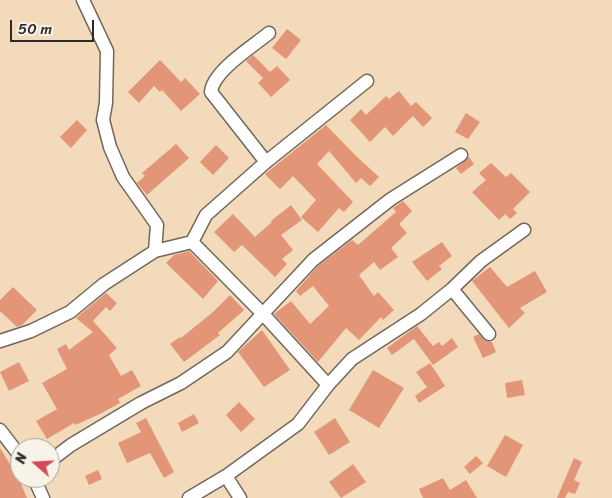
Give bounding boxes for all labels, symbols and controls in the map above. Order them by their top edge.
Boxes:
scale bar [12,10,96,42]
text: 50 m [18,16,52,42]
north arrow [10,438,60,488]
text: N [8,450,35,467]

